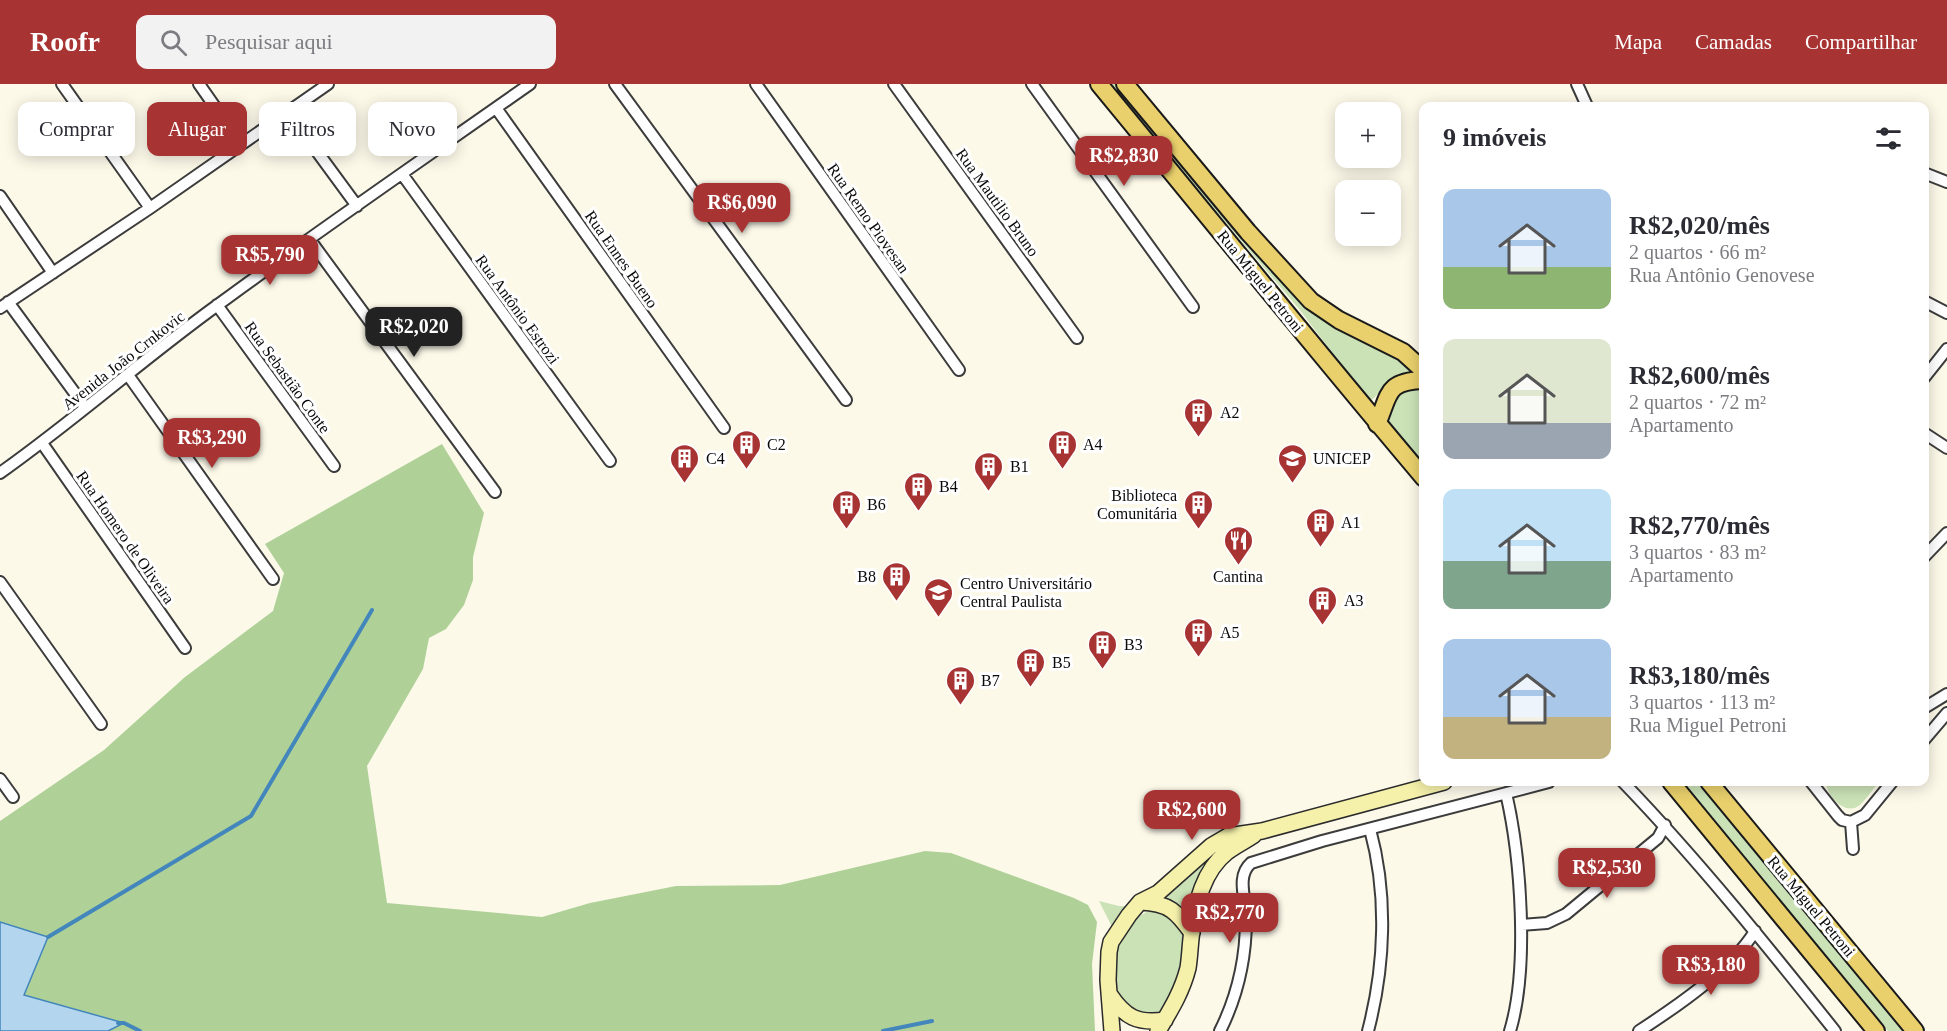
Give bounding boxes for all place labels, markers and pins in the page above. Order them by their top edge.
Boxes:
pin: R$2,830 [1069,136,1179,187]
pin: R$6,090 [687,183,797,234]
pin: R$5,790 [215,235,325,286]
pin: R$2,020 [359,307,469,358]
building icon: A2 [1183,396,1215,438]
place label: A2 [1220,404,1240,421]
pin: R$3,290 [157,418,267,469]
building icon: C2 [730,428,762,470]
building icon: A4 [1046,428,1078,470]
place label: C2 [767,436,786,453]
place label: A4 [1083,436,1103,453]
building icon: C4 [669,442,701,484]
school or university icon: UNICEP [1276,442,1308,484]
place label: C4 [706,450,725,467]
building icon: B1 [973,450,1005,492]
place label: UNICEP [1313,450,1371,467]
place label: B1 [1010,458,1029,475]
building icon: B4 [902,470,934,512]
place label: B4 [939,478,958,495]
place label: Biblioteca Comunitária [1097,487,1177,522]
building icon: B6 [830,488,862,530]
building icon: Biblioteca Comunitária [1182,488,1214,530]
place label: B6 [867,496,886,513]
building icon: A1 [1304,506,1336,548]
place label: A1 [1341,514,1361,531]
restaurant icon: Cantina [1222,524,1254,566]
building icon: B8 [881,560,913,602]
place label: B8 [857,568,876,585]
place label: Cantina [1213,568,1263,585]
place label: Centro Universitário Central Paulista [960,575,1092,610]
school or university icon: Centro Universitário Central Paulista [923,576,955,618]
building icon: A3 [1307,584,1339,626]
place label: A3 [1344,592,1364,609]
building icon: A5 [1183,616,1215,658]
place label: A5 [1220,624,1240,641]
building icon: B3 [1087,628,1119,670]
place label: B3 [1124,636,1143,653]
building icon: B5 [1015,646,1047,688]
place label: B5 [1052,654,1071,671]
building icon: B7 [944,664,976,706]
place label: B7 [981,672,1000,689]
pin: R$2,600 [1137,790,1247,841]
pin: R$2,530 [1552,848,1662,899]
pin: R$2,770 [1175,893,1285,944]
pin: R$3,180 [1656,945,1766,996]

